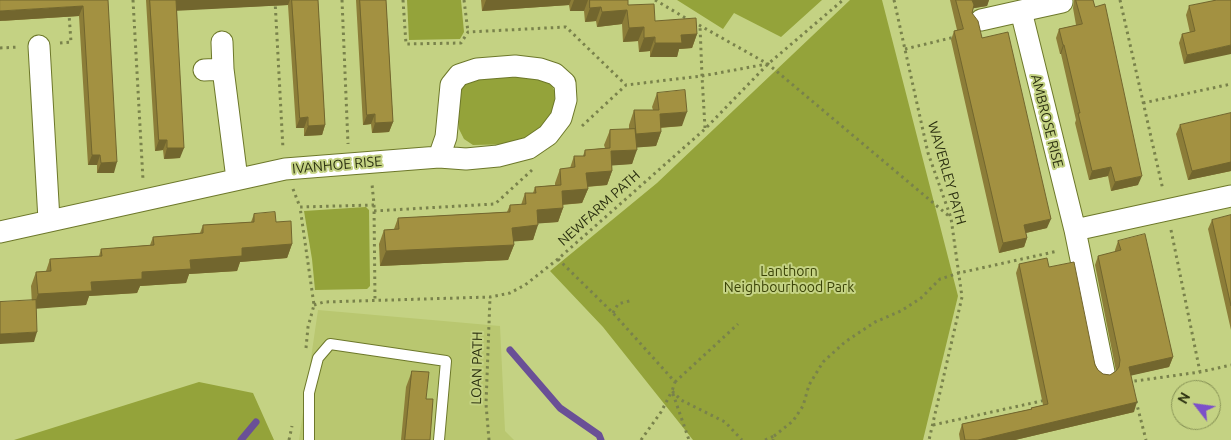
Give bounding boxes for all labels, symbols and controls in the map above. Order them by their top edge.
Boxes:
street label: AMBROSE RISE [1027,73,1067,169]
street label: WAVERLEY PATH [924,119,970,227]
street label: IVANHOE RISE [291,153,383,177]
street label: NEWFARM PATH [555,167,643,249]
park label: Lanthorn Neighbourhood Park [724,263,854,296]
street label: LOAN PATH [468,331,486,405]
north arrow [1171,380,1221,430]
text: N [1174,389,1193,407]

